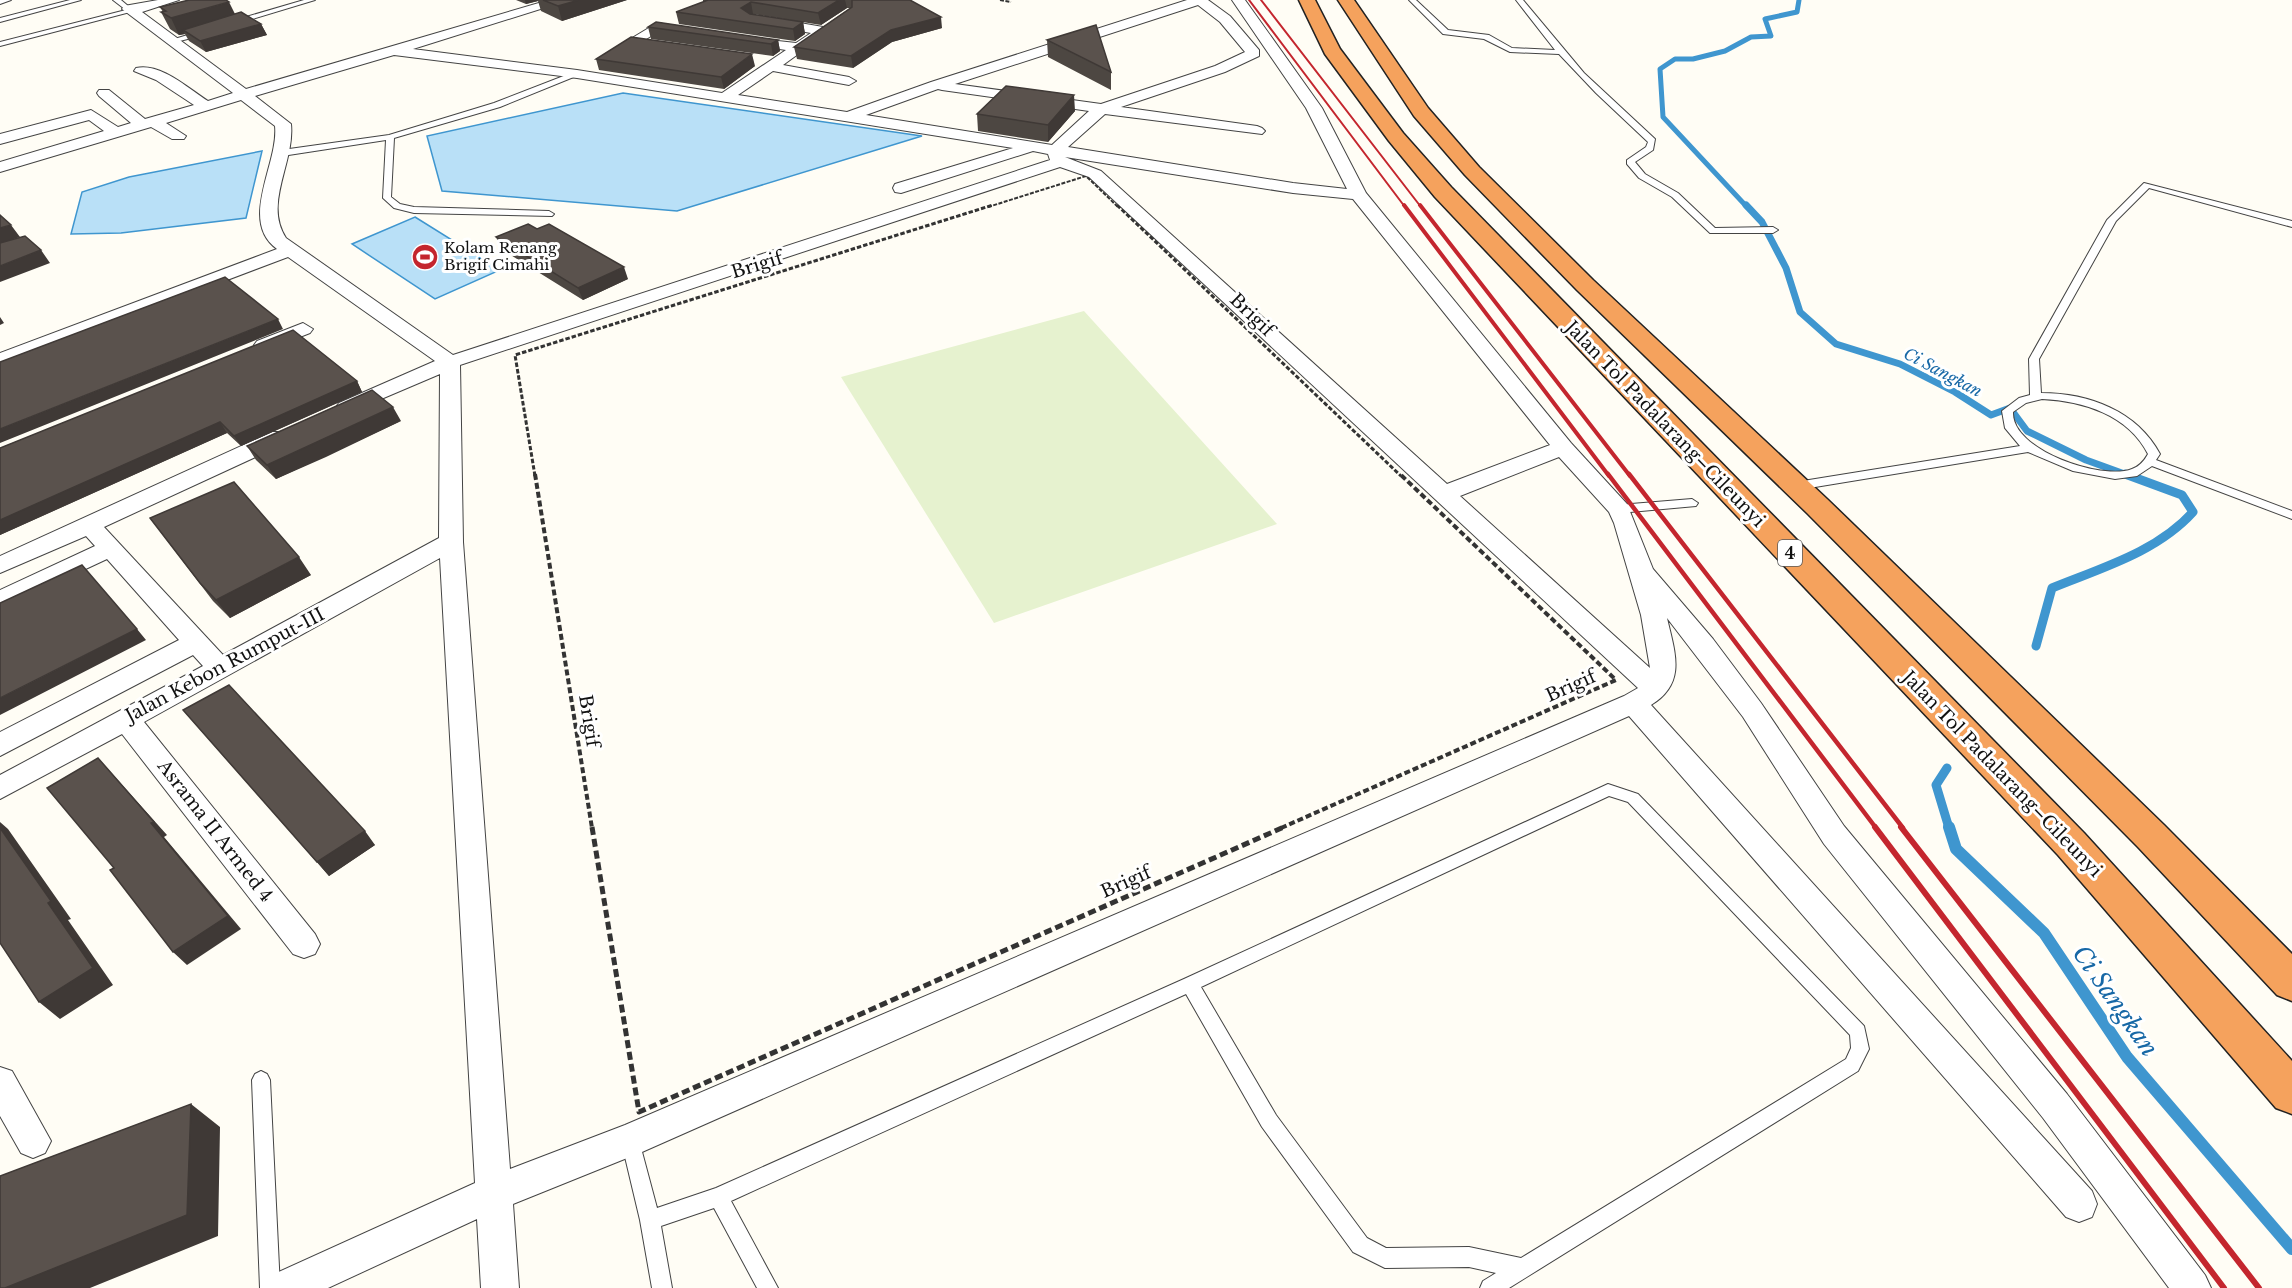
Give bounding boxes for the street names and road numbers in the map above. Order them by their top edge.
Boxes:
street label: Brigif [729,246,788,283]
street label: Brigif [1225,289,1281,343]
street label: Jalan Tol Padalarang–Cileunyi [1559,315,1769,532]
road number: 4 [1778,540,1802,566]
street label: Jalan Kebon Rumput-III [120,603,328,728]
street label: Brigif [1542,664,1602,707]
street label: Jalan Tol Padalarang–Cileunyi [1896,665,2106,882]
street label: Brigif [574,693,604,751]
street label: Asrama II Armed 4 [152,755,277,906]
street label: Brigif [1097,860,1157,903]

